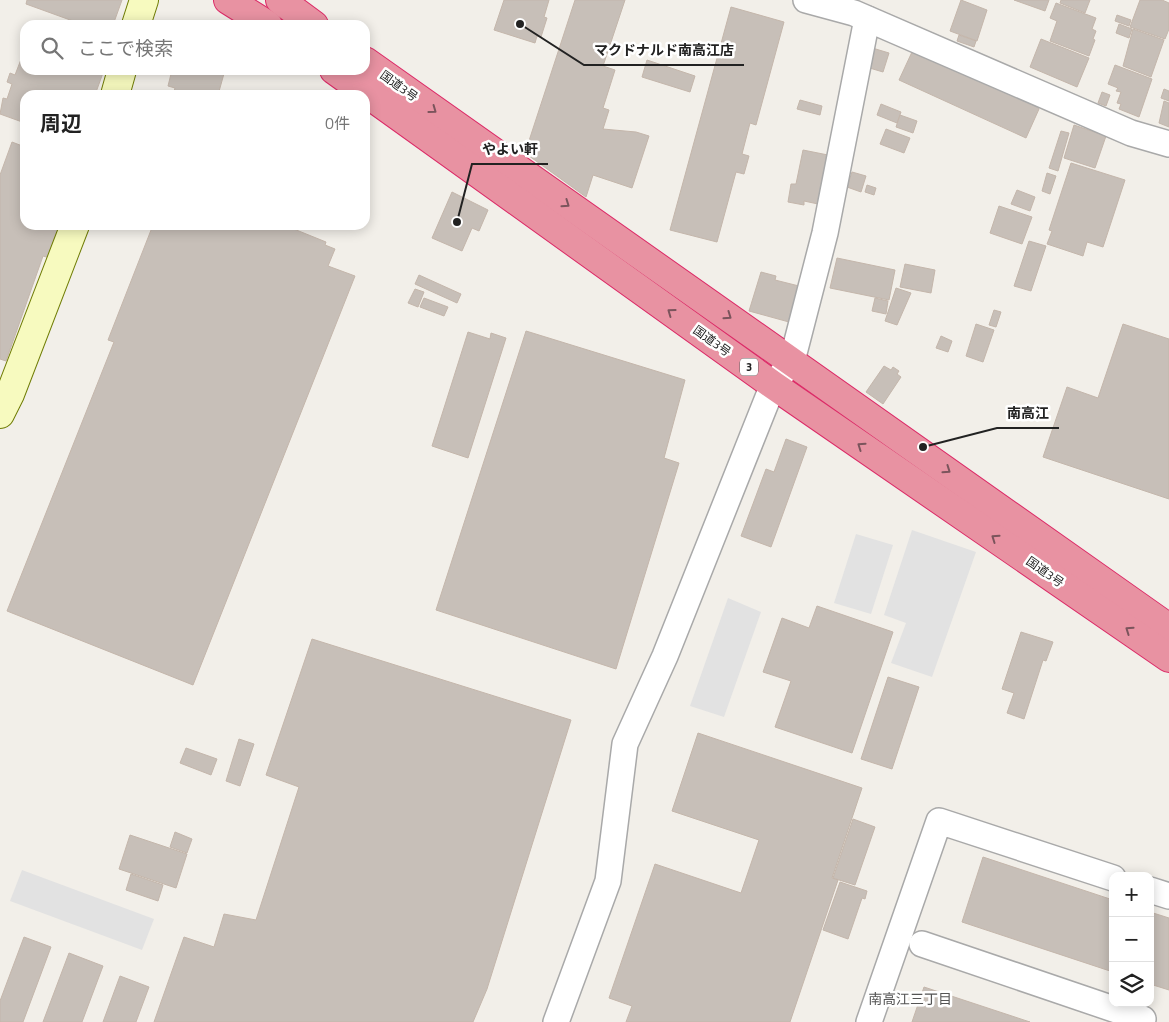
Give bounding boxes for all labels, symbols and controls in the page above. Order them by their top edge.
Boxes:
search box [20,20,370,75]
text: ここで検索 [78,33,173,62]
icon: search [38,34,66,62]
callout: マクドナルド南高江店 [584,36,744,65]
text: マクドナルド南高江店 [594,39,734,60]
street label: 国道3号 [376,65,422,106]
one-way arrow [427,104,437,113]
text: 周辺 [40,107,82,139]
text: 0件 [325,111,350,135]
callout: やよい軒 [472,135,548,164]
text: やよい軒 [482,138,538,159]
one-way arrow [560,198,570,207]
one-way arrow [668,308,677,318]
one-way arrow [722,310,732,319]
street label: 国道3号 [689,320,735,361]
road number: 3 [740,358,758,376]
callout: 南高江 [997,399,1059,428]
text: 南高江 [1007,402,1049,423]
one-way arrow [858,443,867,452]
one-way arrow [941,464,951,473]
one-way arrow [991,535,1001,544]
street label: 国道3号 [1022,552,1068,592]
one-way arrow [1125,627,1135,636]
map controls [1109,872,1154,1007]
button: + [1109,872,1154,917]
button: − [1109,917,1154,962]
button: layers [1109,962,1154,1007]
district label: 南高江三丁目 [868,988,952,1009]

